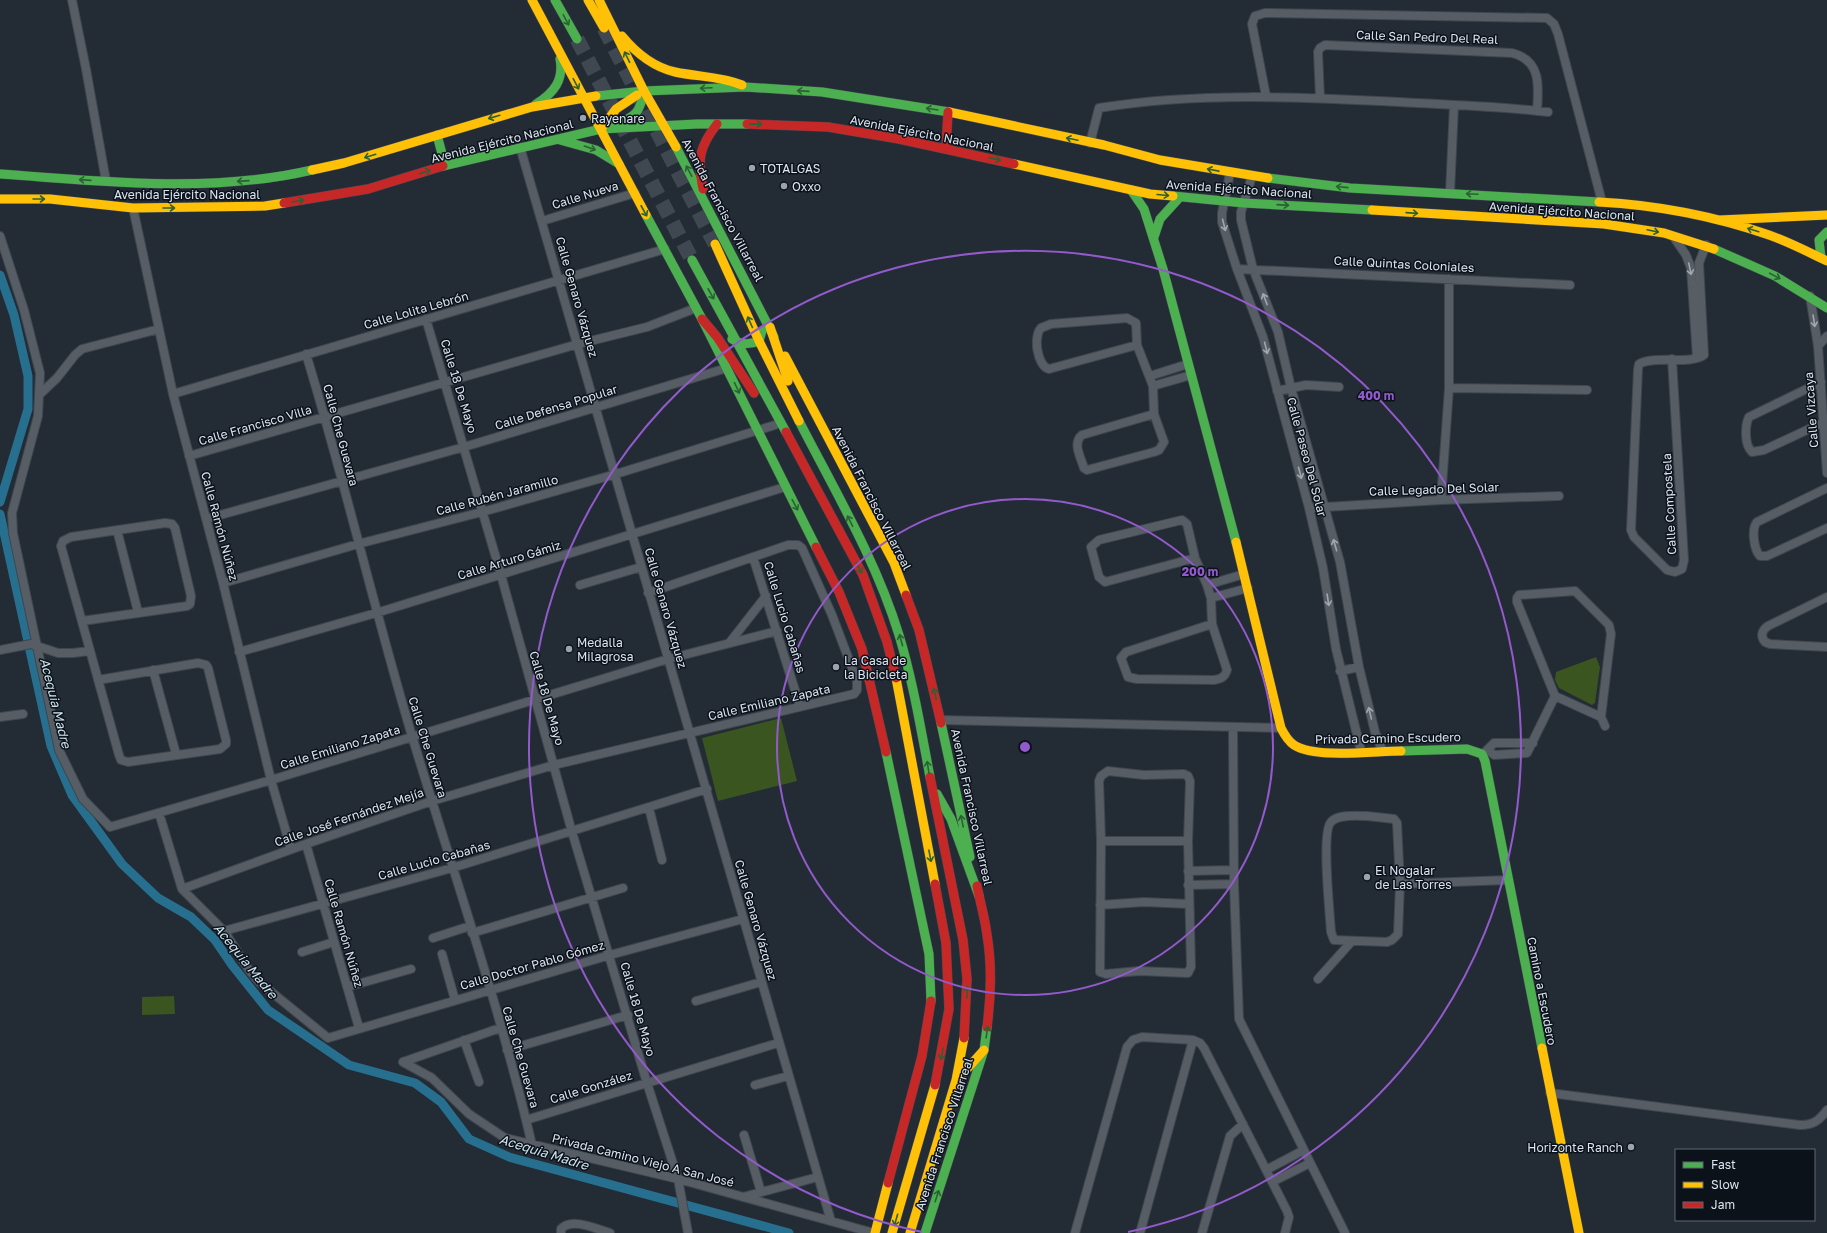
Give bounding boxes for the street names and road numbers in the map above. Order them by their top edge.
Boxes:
street label: Calle San Pedro Del Real [1356,27,1498,47]
street label: Avenida Ejército Nacional [849,112,995,154]
street label: Avenida Ejército Nacional [429,116,575,166]
street label: Avenida Francisco Villarreal [679,136,767,284]
street label: Avenida Ejército Nacional [1166,176,1313,202]
street label: Calle Nueva [550,178,620,212]
street label: Avenida Ejército Nacional [114,187,260,202]
street label: Avenida Ejército Nacional [1489,198,1636,224]
street label: Calle Genaro Vázquez [553,235,601,359]
street label: Calle Quintas Coloniales [1333,253,1475,275]
street label: Calle Lolita Lebrón [362,288,470,332]
street label: Calle 18 De Mayo [438,337,480,435]
street label: Calle Vizcaya [1801,372,1821,448]
street label: Calle Defensa Popular [493,381,619,433]
street label: Calle Che Guevara [320,382,362,488]
street label: Calle Paseo Del Solar [1284,396,1330,519]
street label: Calle Francisco Villa [197,402,313,448]
street label: Avenida Francisco Villarreal [829,423,915,573]
street label: Calle Compostela [1659,453,1679,555]
street label: Calle Ramón Núñez [198,470,242,582]
street label: Calle Rubén Jaramillo [434,471,560,519]
street label: Calle Legado Del Solar [1369,479,1500,499]
street label: Calle Arturo Gámiz [455,537,563,583]
street label: Calle Genaro Vázquez [642,546,690,670]
street label: Calle Lucio Cabañas [761,559,809,675]
street label: Calle 18 De Mayo [526,649,568,747]
street label: Calle Emiliano Zapata [707,681,831,723]
street label: Calle Che Guevara [405,695,451,799]
street label: Calle Emiliano Zapata [278,722,402,772]
street label: Avenida Francisco Villarreal [948,727,996,887]
street label: Privada Camino Escudero [1315,729,1461,747]
street label: Calle José Fernández Mejía [272,784,426,850]
street label: Calle Lucio Cabañas [376,837,492,883]
street label: Calle Genaro Vázquez [732,858,780,982]
street label: Calle Ramón Núñez [321,877,367,989]
street label: Camino a Escudero [1524,936,1560,1046]
street label: Calle Doctor Pablo Gómez [458,937,606,993]
street label: Calle 18 De Mayo [617,960,659,1058]
street label: Calle Che Guevara [499,1005,543,1109]
street label: Avenida Francisco Villarreal [912,1056,976,1212]
street label: Calle González [548,1067,634,1107]
street label: Privada Camino Viejo A San José [550,1130,736,1190]

